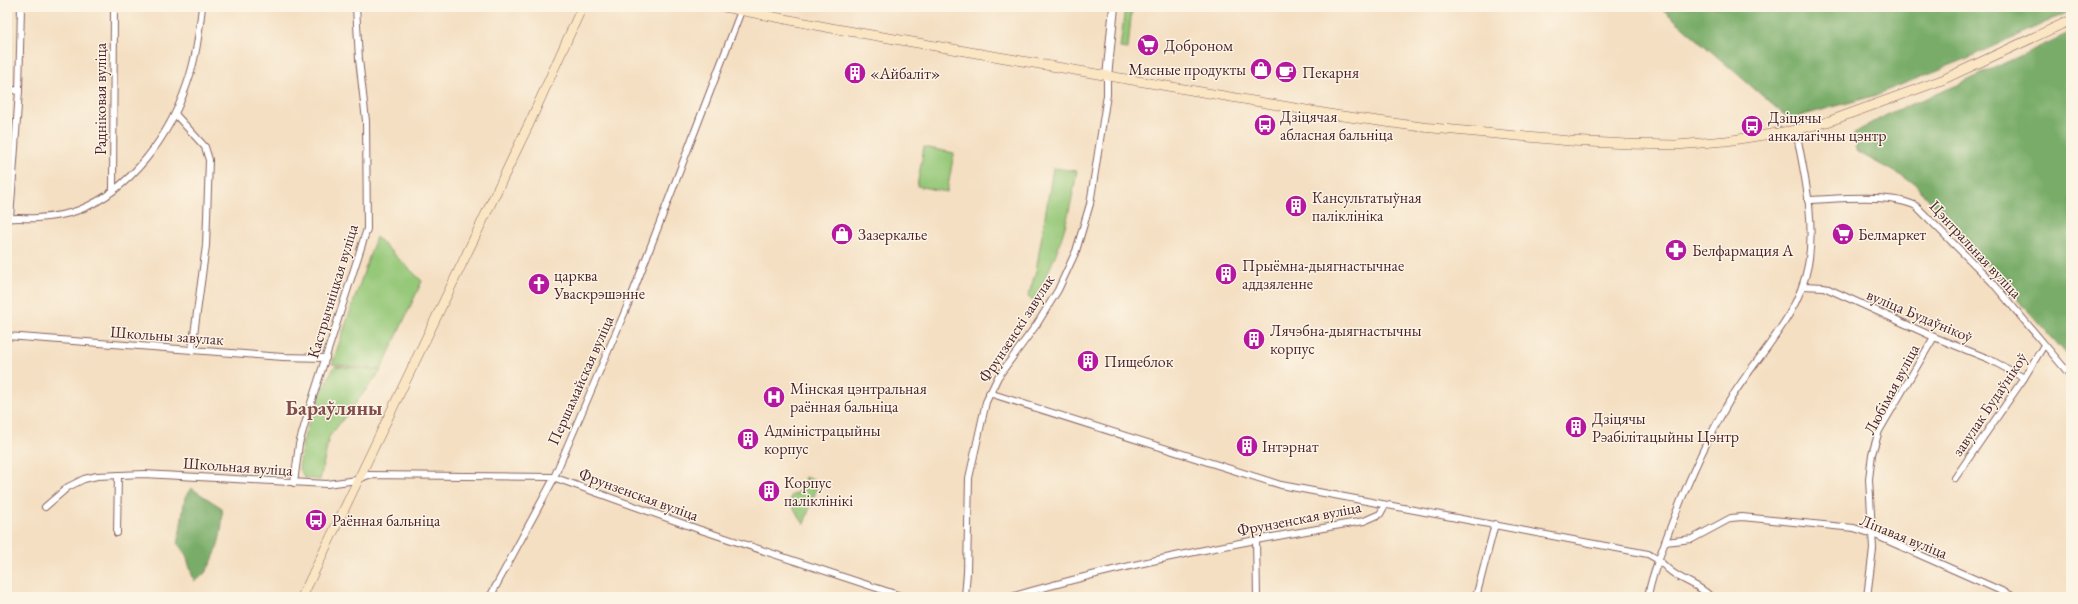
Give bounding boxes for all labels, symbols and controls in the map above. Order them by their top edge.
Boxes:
supermarket icon: Доброном [1135,32,1161,58]
place label: Доброном [1164,35,1233,56]
street label: Радніковая вуліца [90,42,111,155]
shop icon: Мясные продукты [1248,56,1274,82]
place label: Мясные продукты [1128,59,1246,80]
cafe icon: Пекарня [1273,59,1299,85]
building icon: «Айбаліт» [842,60,868,86]
place label: Пекарня [1302,62,1359,83]
place label: «Айбаліт» [870,63,940,84]
place label: Дзіцячая абласная бальніца [1280,106,1394,145]
place label: Дзіцячы анкалагічны цэнтр [1768,107,1887,146]
bus stop icon: Дзіцячая абласная бальніца [1252,112,1278,138]
bus stop icon: Дзіцячы анкалагічны цэнтр [1739,113,1765,139]
place label: Кансультатыўная паліклініка [1312,187,1422,226]
building icon: Кансультатыўная паліклініка [1283,193,1309,219]
street label: Цэнтральная вуліца [1925,196,2027,303]
street label: Кастрычніцкая вуліца [302,221,363,361]
shop icon: Зазеркалье [829,221,855,247]
supermarket icon: Белмаркет [1830,221,1856,247]
place label: Зазеркалье [858,224,927,245]
place label: Белмаркет [1858,224,1927,245]
pharmacy icon: Белфармация А [1663,237,1689,263]
place label: Белфармация А [1692,240,1794,261]
place label: Прыёмна-дыягнастычнае аддзяленне [1242,255,1404,294]
building icon: Прыёмна-дыягнастычнае аддзяленне [1213,261,1239,287]
place label: царква Уваскрэшэнне [553,265,645,304]
street label: Фрунзенскі завулак [974,270,1059,386]
church icon: царква Уваскрэшэнне [526,271,552,297]
street label: вуліца Будаўнікоў [1864,284,1977,348]
street label: Першамайская вуліца [542,311,619,448]
place label: Лячэбна-дыягнастычны корпус [1270,320,1422,359]
street label: Школьны завулак [109,321,225,350]
building icon: Лячэбна-дыягнастычны корпус [1241,326,1267,352]
street label: Любімая вуліца [1859,340,1924,438]
street label: завулак Будаўнікоў [1947,347,2033,460]
building icon: Пищеблок [1075,348,1101,374]
place label: Пищеблок [1104,351,1174,372]
place label: Мінская цэнтральная раённая бальніца [790,378,927,417]
hospital icon: Мінская цэнтральная раённая бальніца [761,384,787,410]
district label: Бараўляны [286,395,382,421]
place label: Дзіцячы Рэабілітацыйны Цэнтр [1592,408,1739,447]
building icon: Дзіцячы Рэабілітацыйны Цэнтр [1563,414,1589,440]
place label: Адміністрацыйны корпус [763,420,881,459]
building icon: Адміністрацыйны корпус [735,426,761,452]
building icon: Інтэрнат [1234,433,1260,459]
place label: Інтэрнат [1262,436,1319,457]
street label: Школьная вуліца [182,452,294,481]
street label: Фрунзенская вуліца [576,463,702,526]
place label: Корпус паліклінікі [784,472,853,511]
building icon: Корпус паліклінікі [756,478,782,504]
street label: Фрунзенская вуліца [1235,496,1364,541]
bus stop icon: Раённая бальніца [303,507,329,533]
street label: Ліпавая вуліца [1857,509,1951,564]
place label: Раённая бальніца [332,510,441,531]

